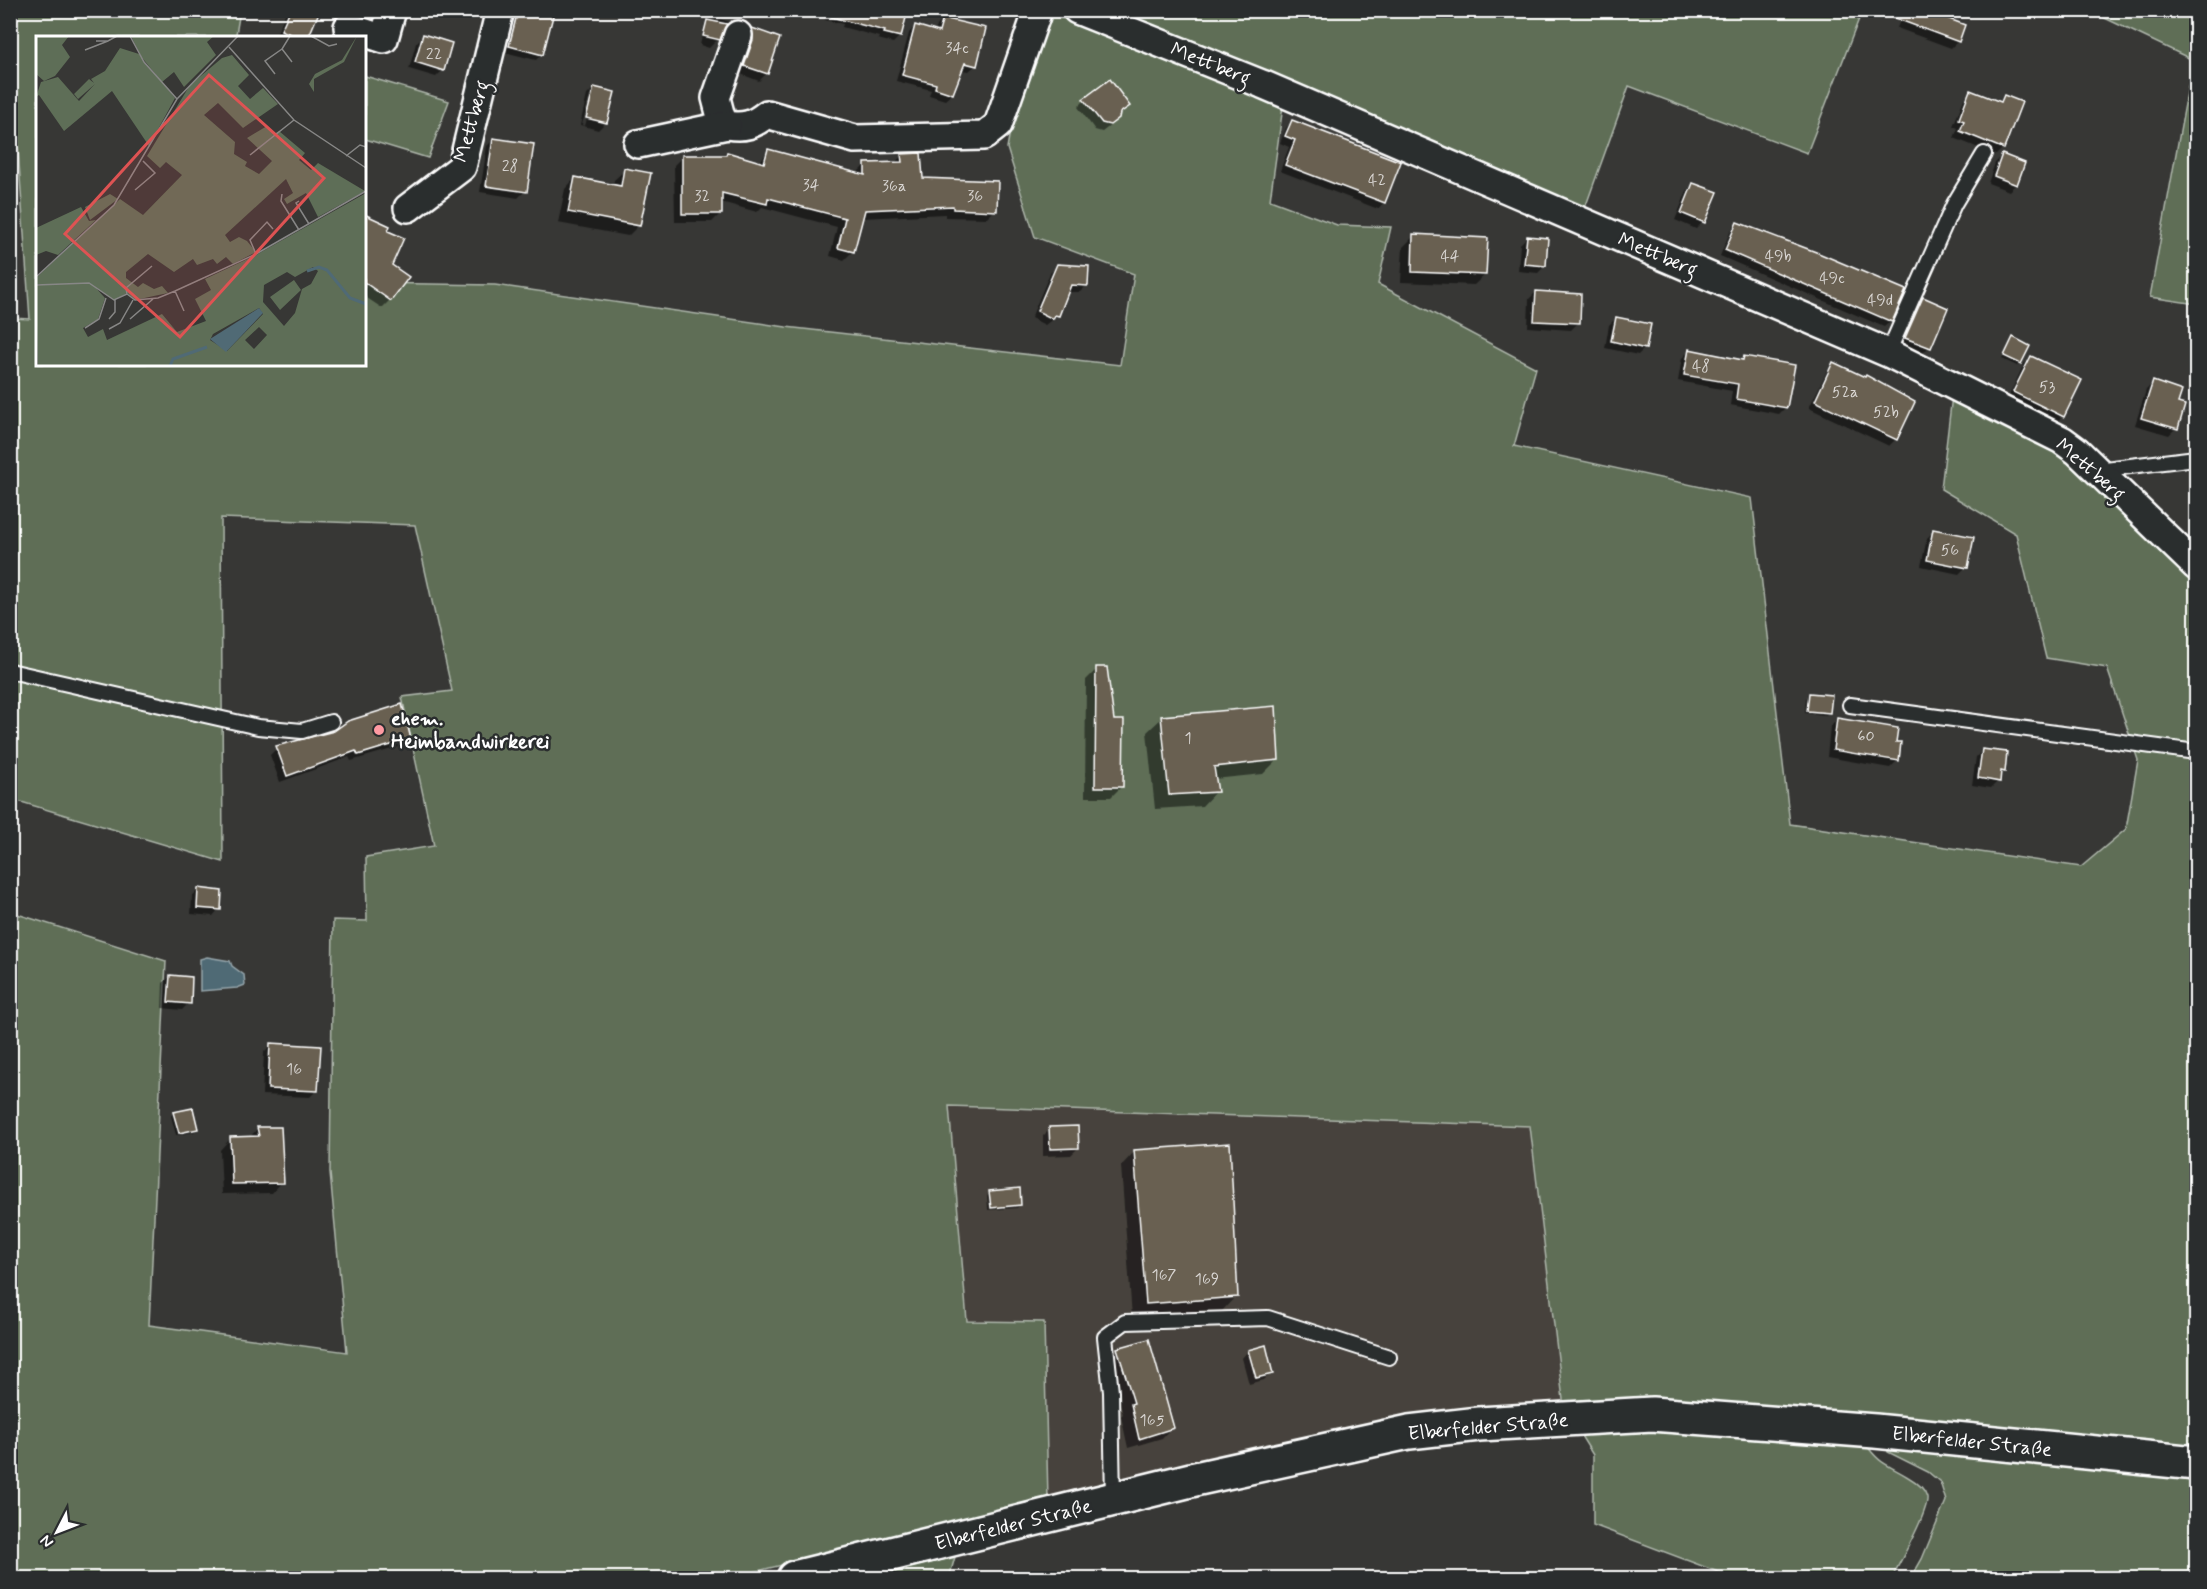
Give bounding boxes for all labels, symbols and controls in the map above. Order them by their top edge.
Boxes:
inset map [36,36,366,366]
street label: Mettberg [1166,36,1255,95]
house number: 34c [945,38,969,59]
house number: 22 [426,44,442,65]
street label: Mettberg [448,77,499,166]
house number: 28 [502,156,518,177]
house number: 42 [1368,170,1386,191]
house number: 34 [803,175,820,196]
house number: 36a [882,176,906,197]
house number: 32 [694,186,710,207]
house number: 36 [967,186,983,207]
street label: Mettberg [1613,226,1701,286]
house number: 44 [1440,246,1460,267]
house number: 49b [1765,246,1791,267]
house number: 49c [1819,268,1845,289]
house number: 49d [1867,290,1893,311]
house number: 48 [1692,356,1710,377]
house number: 53 [2039,377,2055,398]
house number: 52a [1832,382,1858,403]
house number: 52b [1873,402,1899,423]
street label: Mettberg [2048,432,2131,509]
house number: 56 [1941,540,1959,561]
place label: ehem. Heimbandwirkerei [391,706,550,756]
marker: ehem. Heimbandwirkerei [372,723,386,737]
house number: 60 [1857,726,1875,747]
house number: 1 [1184,728,1192,749]
house number: 16 [286,1059,302,1080]
house number: 167 [1152,1265,1177,1286]
house number: 169 [1195,1269,1219,1290]
street label: Elberfelder Straße [1407,1407,1570,1448]
house number: 165 [1140,1410,1165,1431]
street label: Elberfelder Straße [1890,1421,2053,1464]
street label: Elberfelder Straße [932,1493,1095,1558]
north arrow [27,1502,87,1562]
text: N [36,1530,58,1552]

